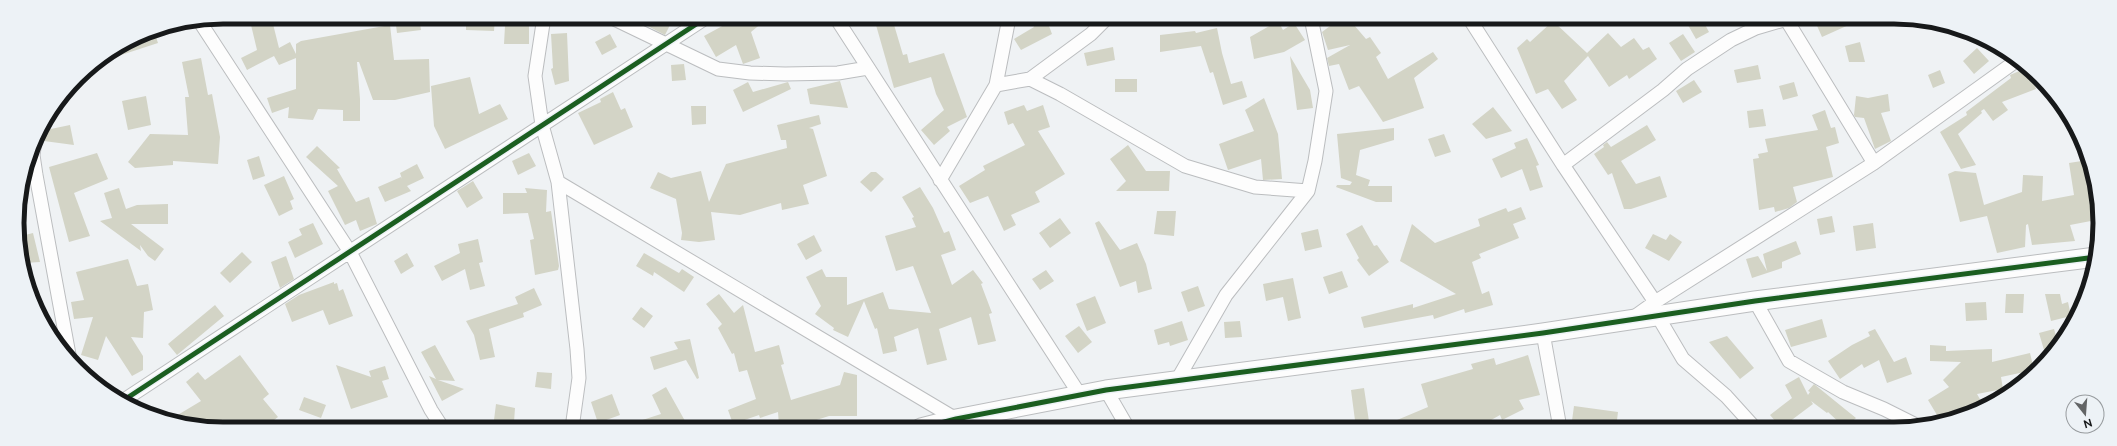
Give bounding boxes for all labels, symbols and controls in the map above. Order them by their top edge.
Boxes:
north arrow [2065,394,2105,434]
text: N [2082,416,2094,431]

